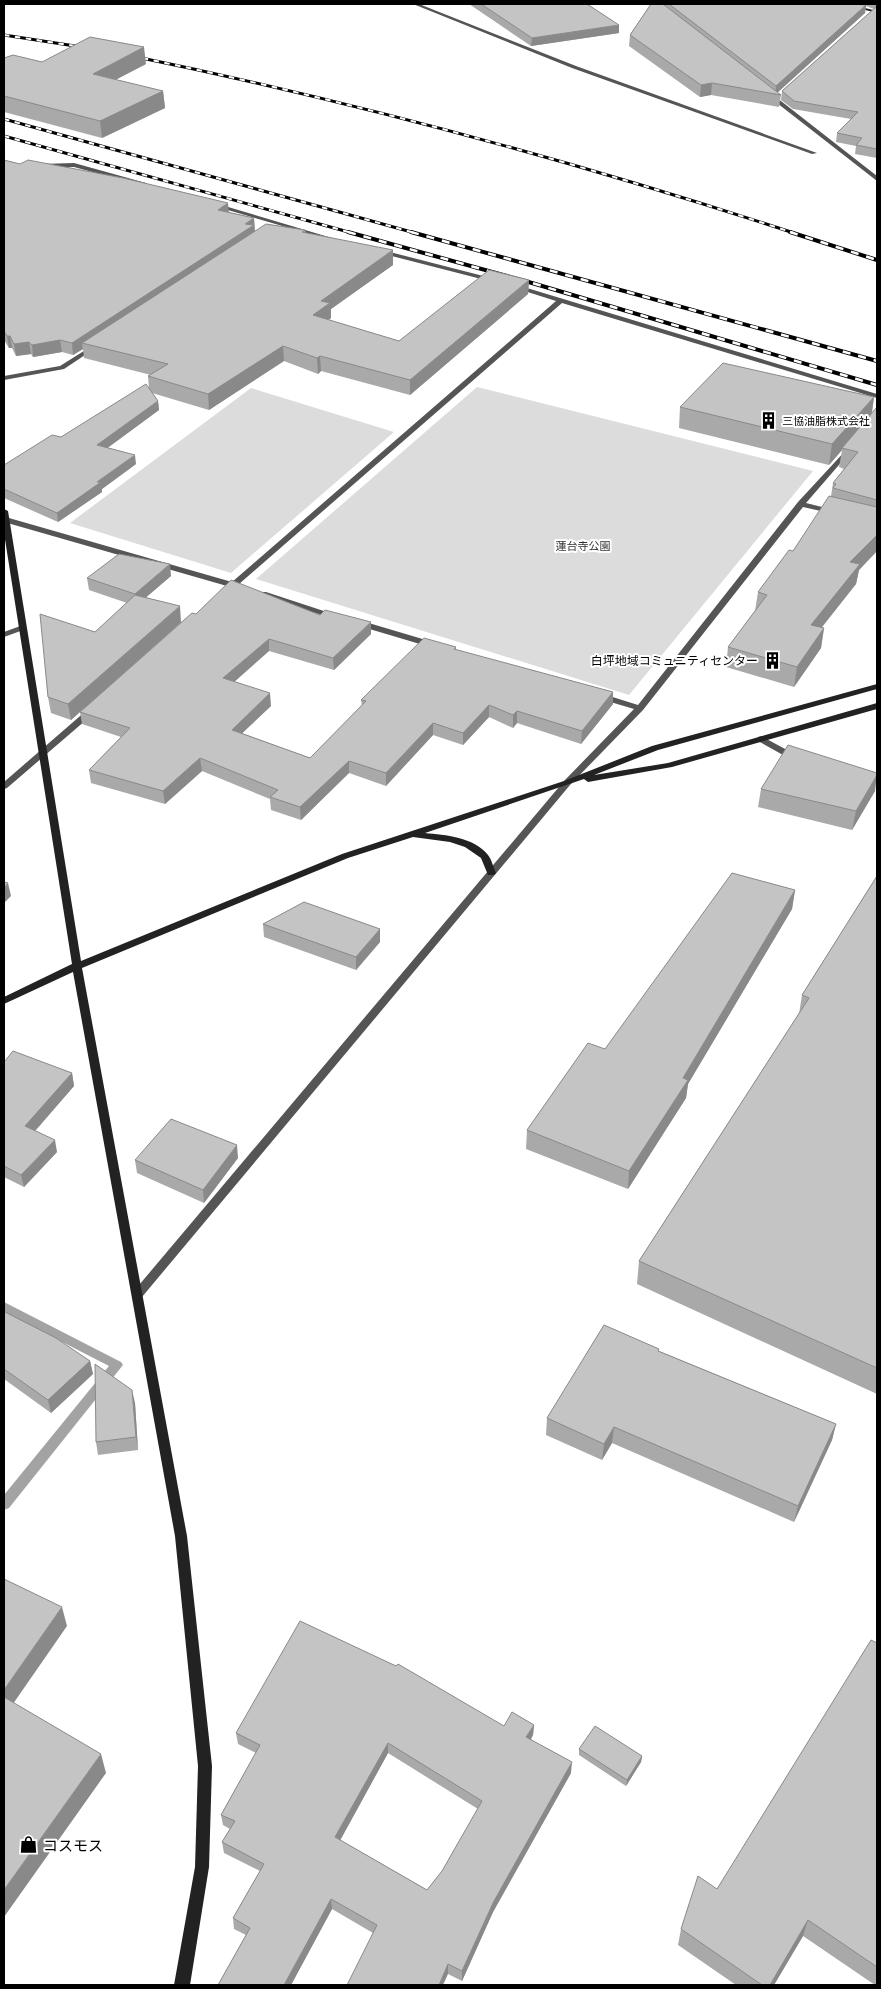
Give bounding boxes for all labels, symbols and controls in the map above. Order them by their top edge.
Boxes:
building icon: 三協油脂株式会社 [758,411,778,431]
place label: 三協油脂株式会社 [782,414,870,428]
park label: 蓮台寺公園 [556,539,611,553]
building icon: 白坪地域コミュニティセンター [762,650,782,670]
place label: 白坪地域コミュニティセンター [591,653,758,668]
shop icon: コスモス [19,1835,39,1855]
place label: コスモス [43,1836,103,1855]

